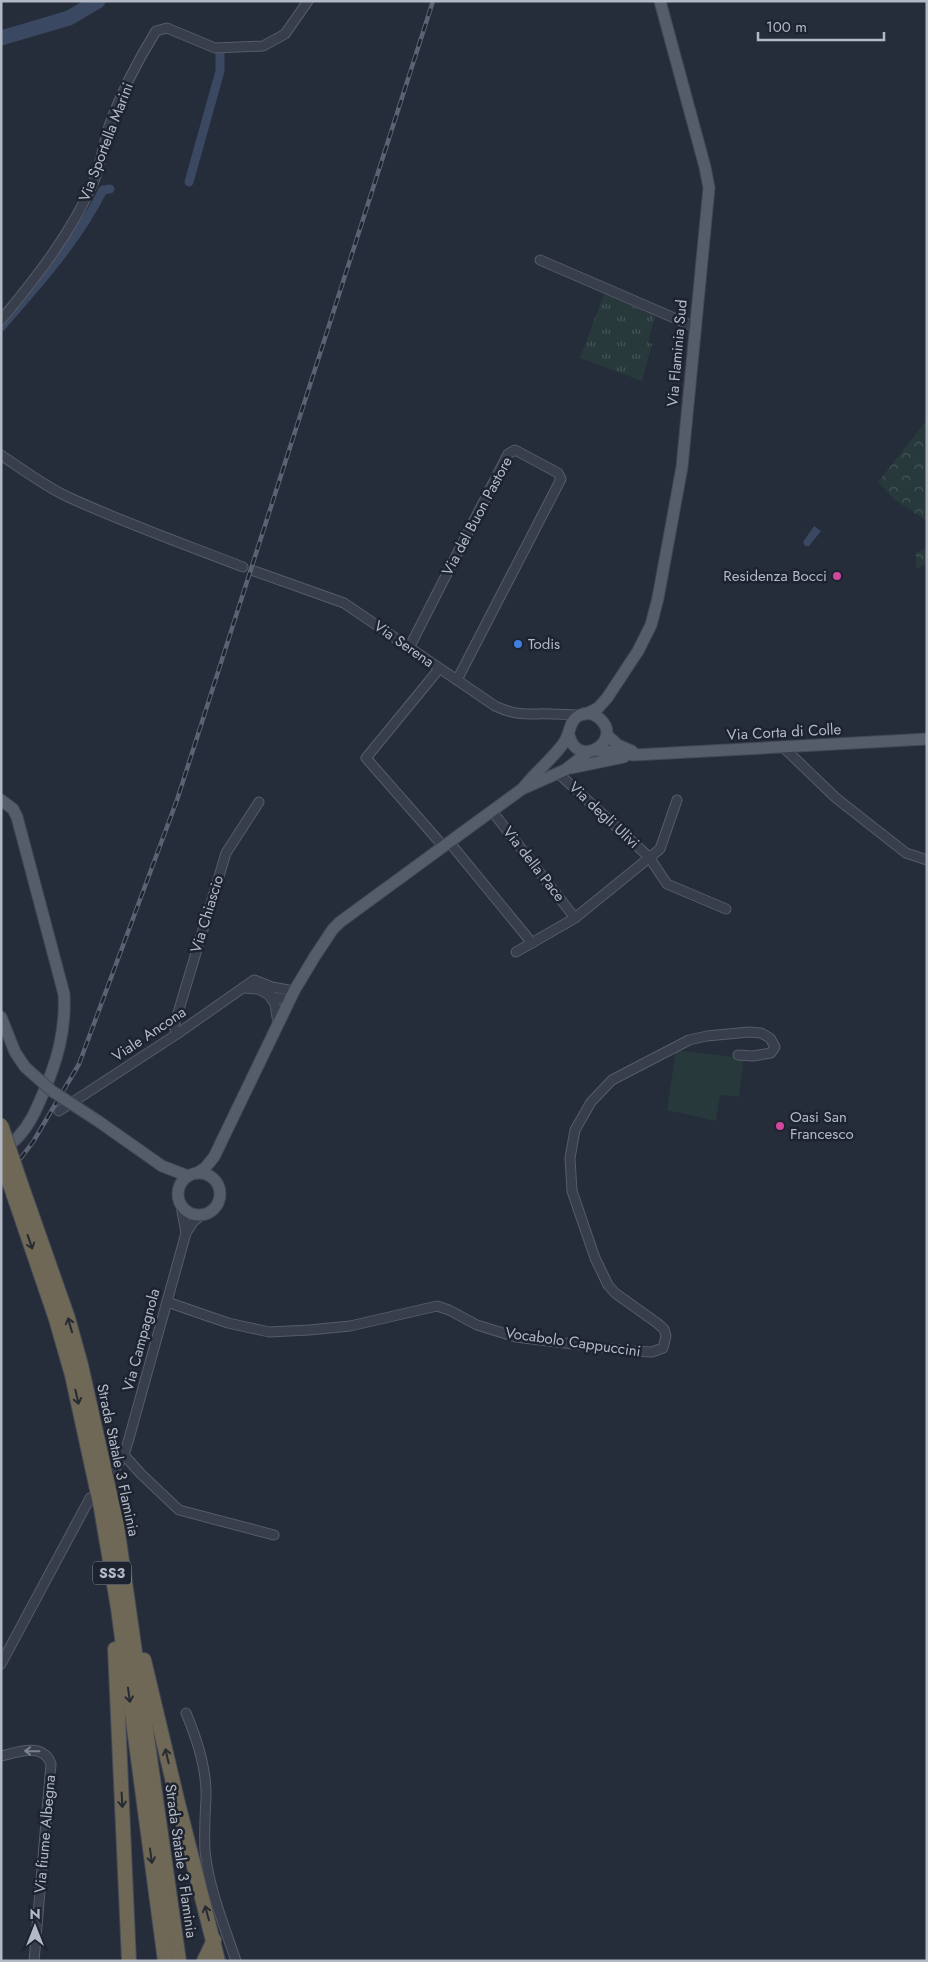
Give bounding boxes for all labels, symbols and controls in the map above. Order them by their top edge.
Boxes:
scale bar [758,10,884,42]
text: 100 m [766,16,807,38]
street label: Via Sportella Marini [73,79,139,205]
street label: Via Flaminia Sud [661,299,693,407]
street label: Via del Buon Pastore [436,452,518,579]
place label: Residenza Bocci [723,565,827,587]
marker: Residenza Bocci [831,570,843,582]
street label: Via Serena [369,615,439,673]
place label: Todis [528,633,560,655]
marker: Todis [512,638,524,650]
street label: Via Corta di Colle [726,718,842,746]
street label: Via degli Ulivi [564,776,644,854]
street label: Via della Pace [498,822,571,907]
street label: Via Chiascio [185,872,229,956]
street label: Viale Ancona [108,1001,190,1067]
place label: Oasi San Francesco [790,1106,854,1145]
marker: Oasi San Francesco [774,1120,786,1132]
one-way arrow [25,1234,35,1250]
street label: Via Campagnola [117,1286,165,1394]
one-way arrow [64,1318,74,1334]
street label: Vocabolo Cappuccini [504,1322,642,1362]
street label: Strada Statale 3 Flaminia [91,1382,145,1538]
one-way arrow [73,1389,82,1405]
road number: SS3 [93,1562,131,1585]
one-way arrow [125,1687,135,1703]
one-way arrow [24,1746,40,1756]
one-way arrow [162,1748,171,1764]
street label: Via fiume Albegna [29,1774,61,1894]
street label: Strada Statale 3 Flaminia [159,1783,203,1939]
one-way arrow [117,1792,127,1808]
one-way arrow [146,1848,156,1864]
north arrow [10,1902,60,1952]
text: N [29,1904,41,1924]
one-way arrow [201,1906,211,1922]

